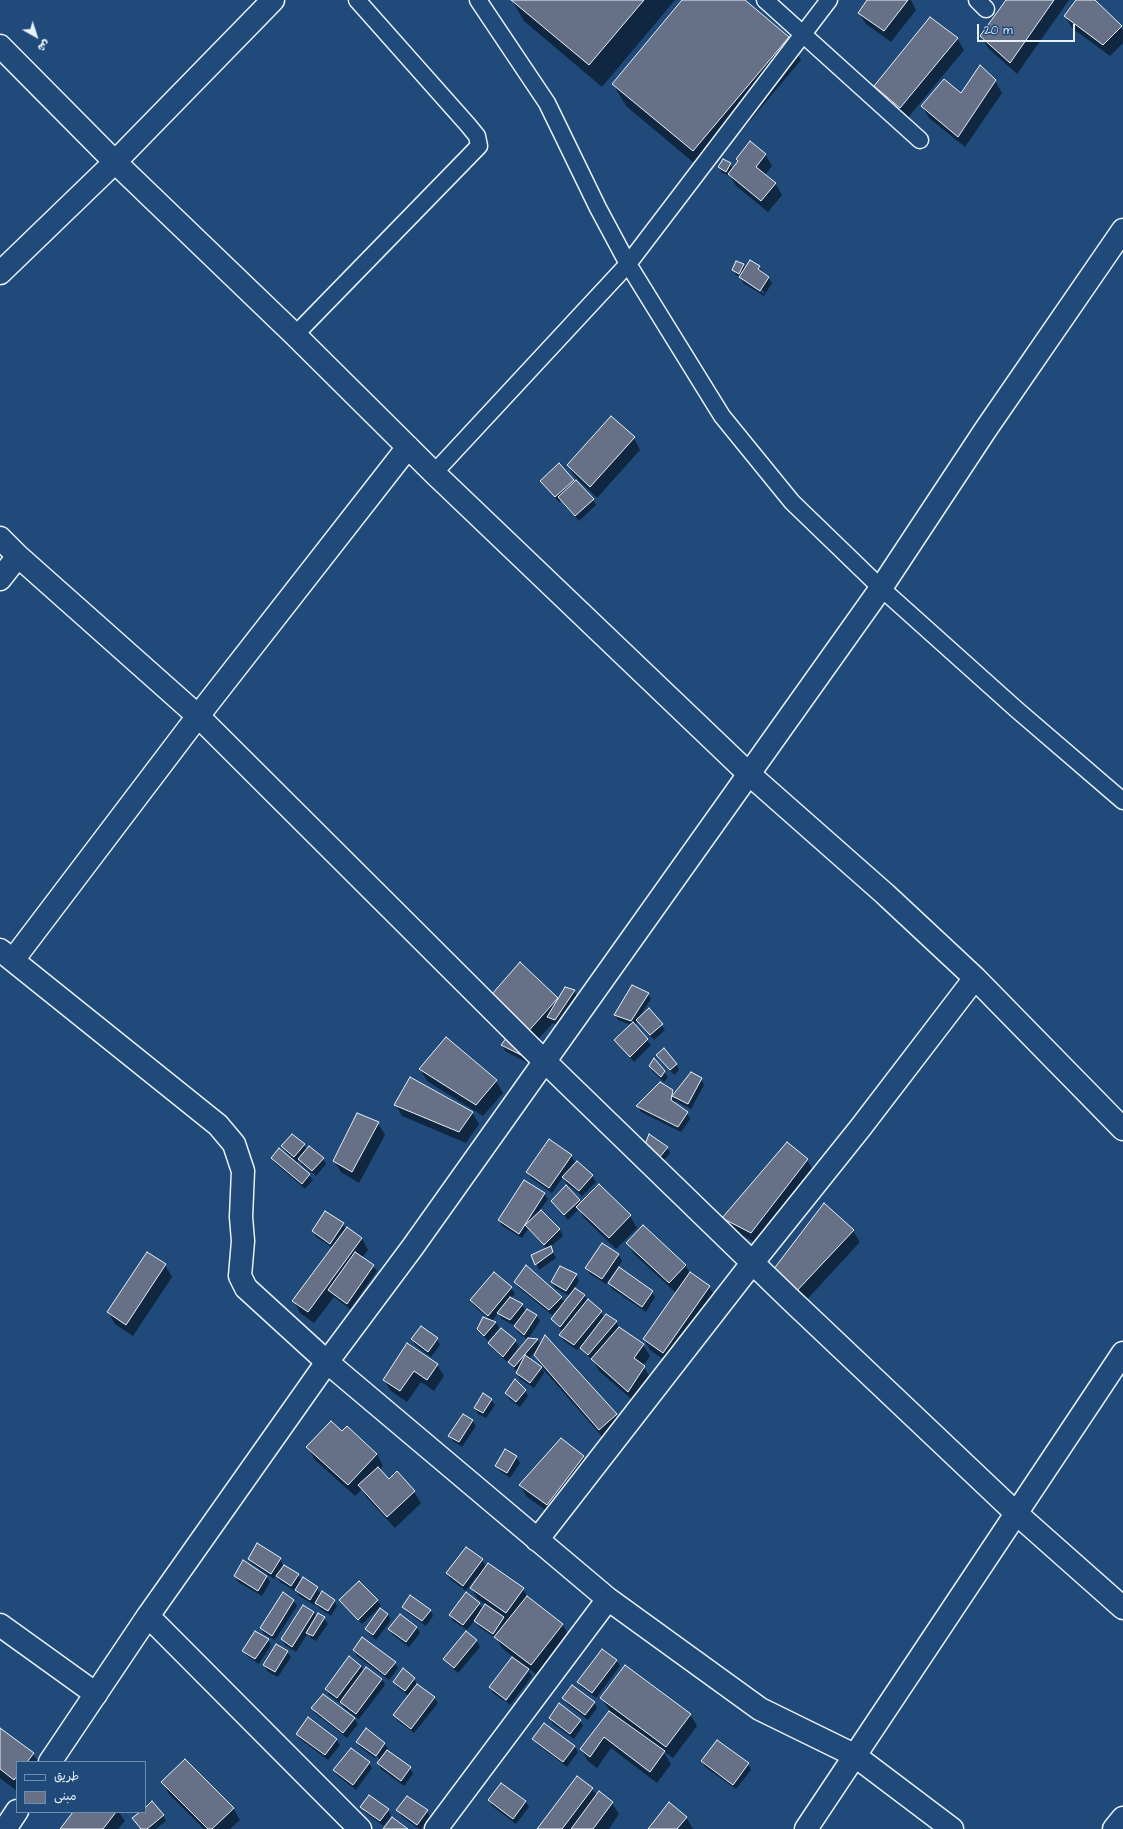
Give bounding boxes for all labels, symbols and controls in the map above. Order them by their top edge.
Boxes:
north arrow [16,16,56,56]
scale bar [979,16,1077,42]
text: 20 m [984,22,1013,39]
text: ش [34,36,53,55]
legend [16,1761,146,1813]
text: طريق [54,1768,79,1785]
text: مبنى [54,1788,77,1805]

